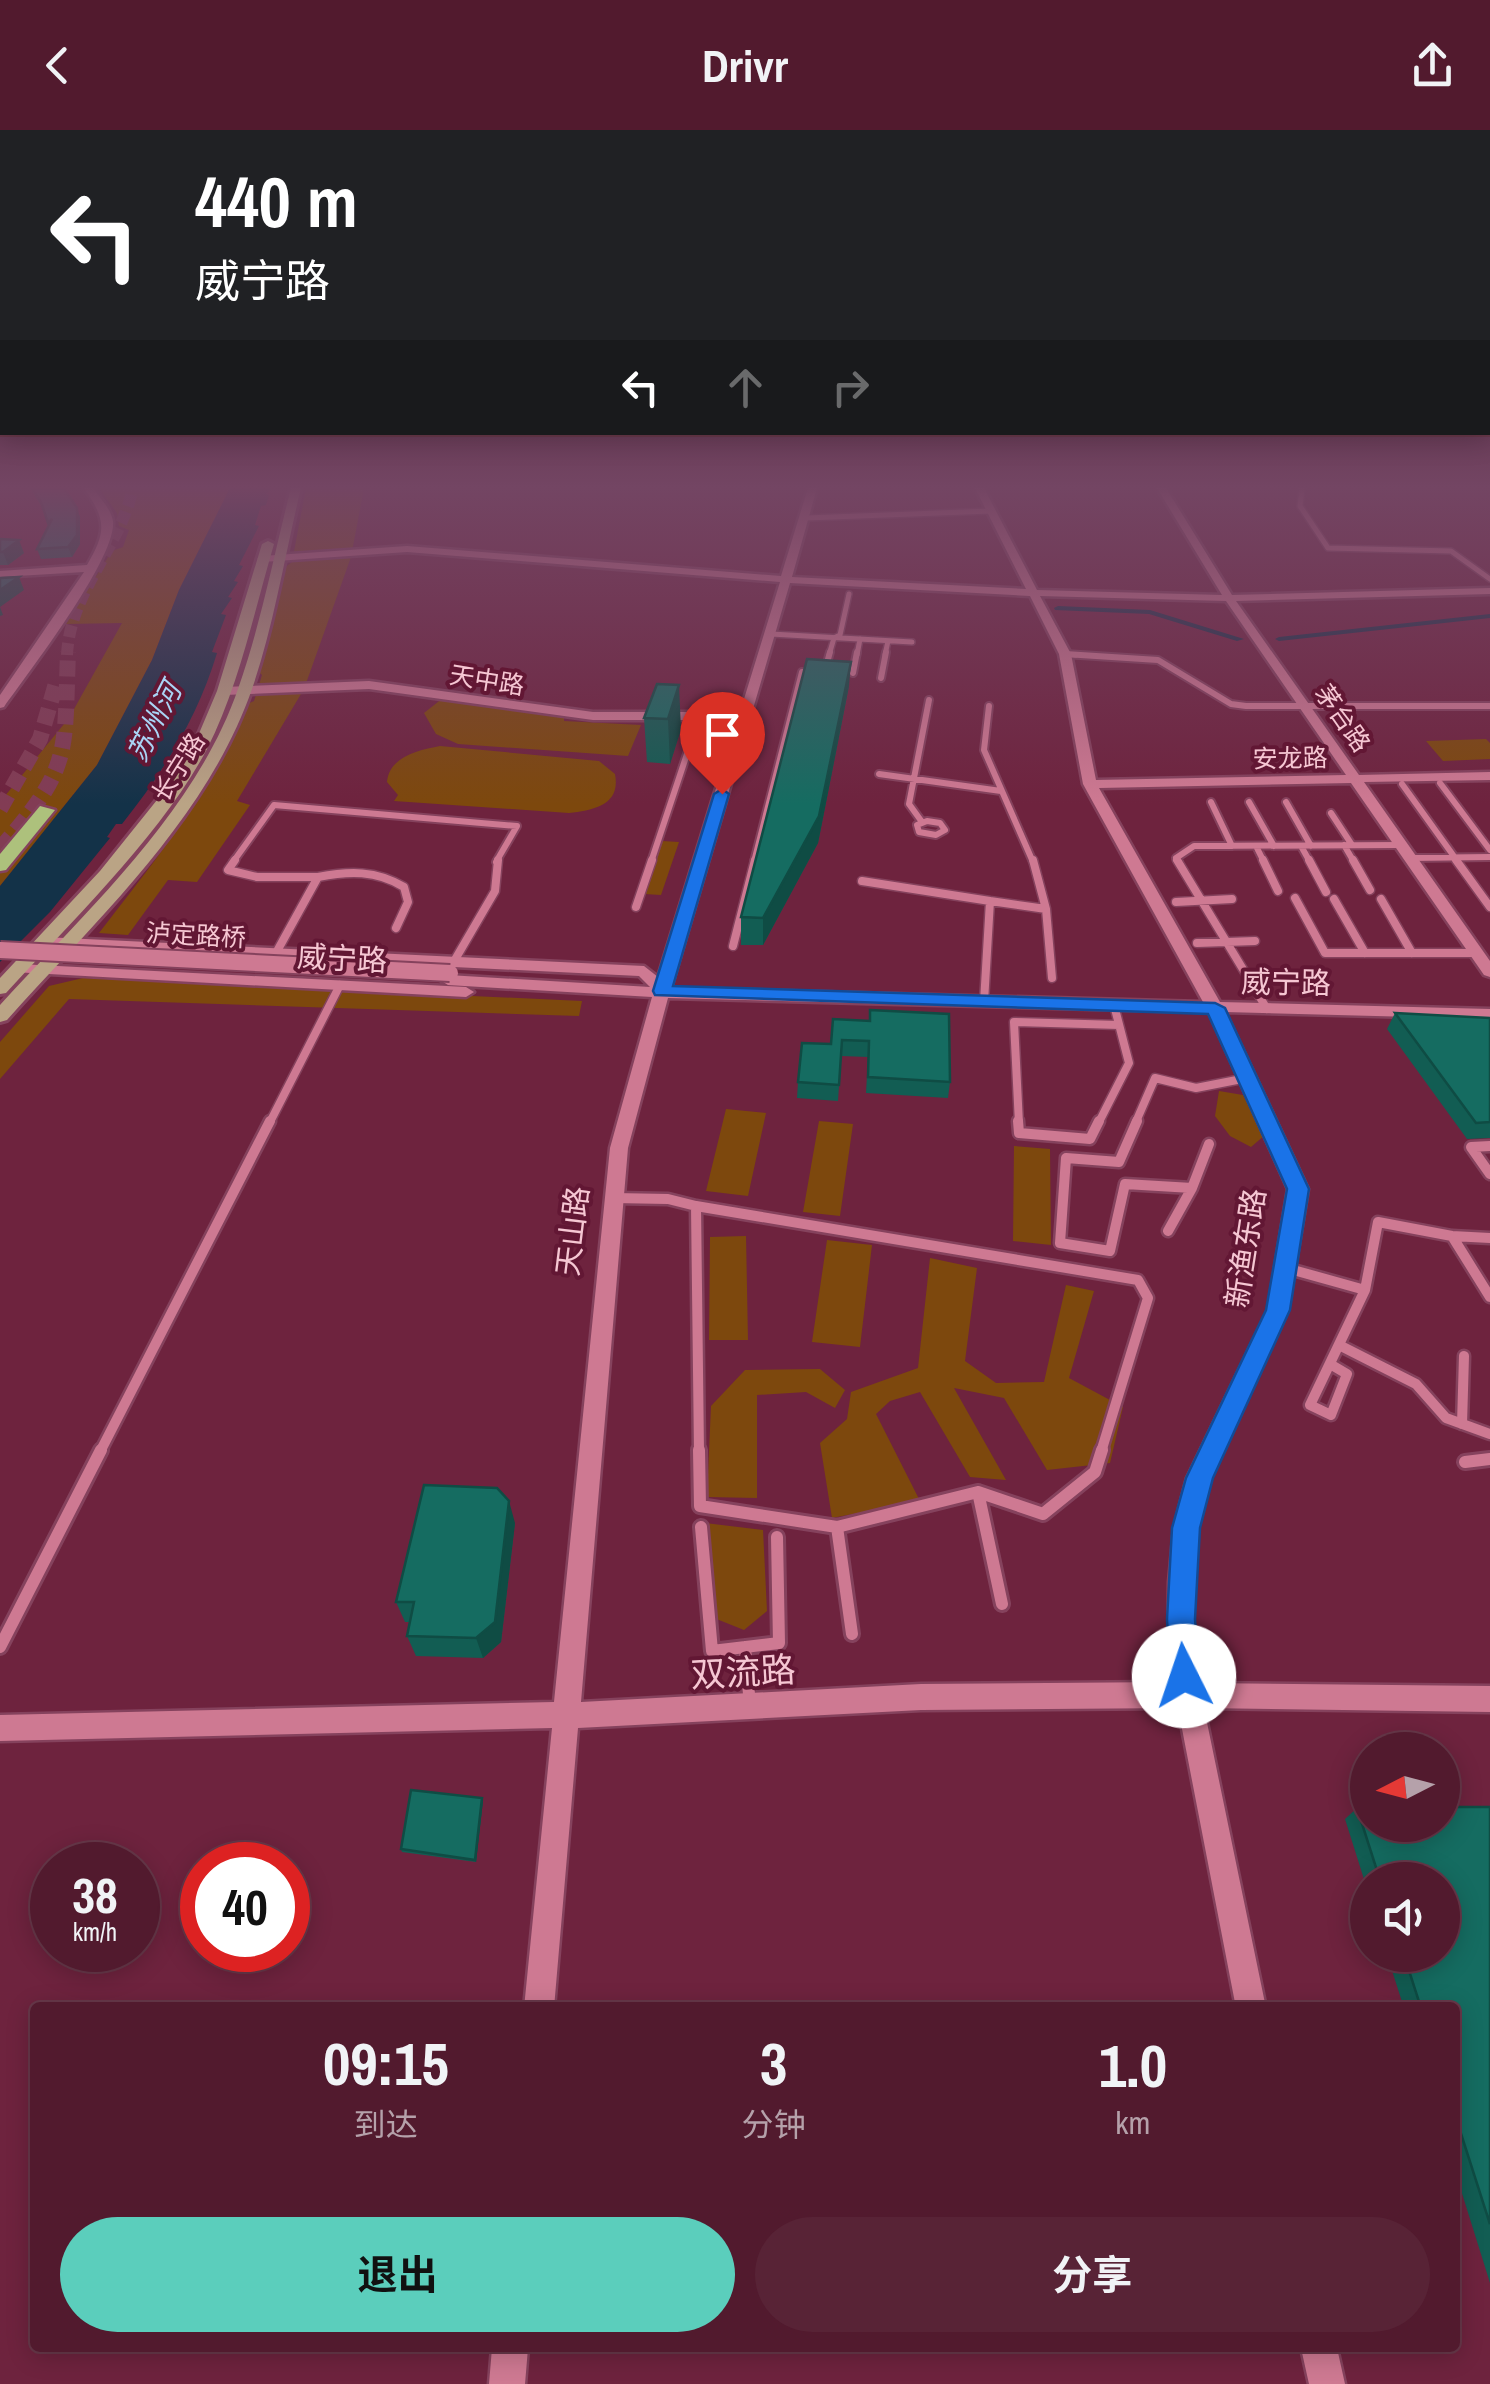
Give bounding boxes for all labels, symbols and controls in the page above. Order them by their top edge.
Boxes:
text: Drivr [702,35,788,96]
icon: back [30,38,85,93]
icon: share [1405,38,1460,93]
text: 440 m [195,155,358,249]
icon: left [30,170,160,300]
text: 威宁路 [195,250,330,311]
icon: left [613,360,668,415]
icon: ahead [718,360,773,415]
icon: right [823,360,878,415]
street label: 天中路 [447,657,527,703]
water label: 苏州河 [118,672,192,768]
street label: 茅台路 [1308,678,1378,758]
pin [680,692,765,795]
icon: arrive [695,707,750,762]
street label: 长宁路 [144,726,212,808]
street label: 安龙路 [1252,740,1328,776]
street label: 泸定路桥 [145,915,247,955]
street label: 威宁路 [296,936,388,980]
street label: 威宁路 [1241,961,1331,1003]
street label: 天山路 [547,1184,597,1278]
street label: 新渔东路 [1216,1186,1274,1310]
position arrow [1132,1624,1236,1728]
street label: 双流路 [689,1646,797,1698]
north arrow [1350,1732,1460,1842]
map controls [1350,1732,1460,1972]
speed limit sign: 40 [180,1842,310,1972]
text: 38 [72,1861,118,1929]
button: sound [1350,1862,1460,1972]
text: km/h [73,1915,117,1949]
text: 09:15 [323,2023,449,2104]
text: 3 [760,2023,787,2104]
text: 1.0 [1099,2025,1167,2106]
text: km [1115,2101,1150,2144]
text: 到达 [354,2103,418,2146]
text: 分钟 [742,2103,806,2146]
button: 退出 [60,2217,735,2332]
button: 分享 [755,2217,1430,2332]

